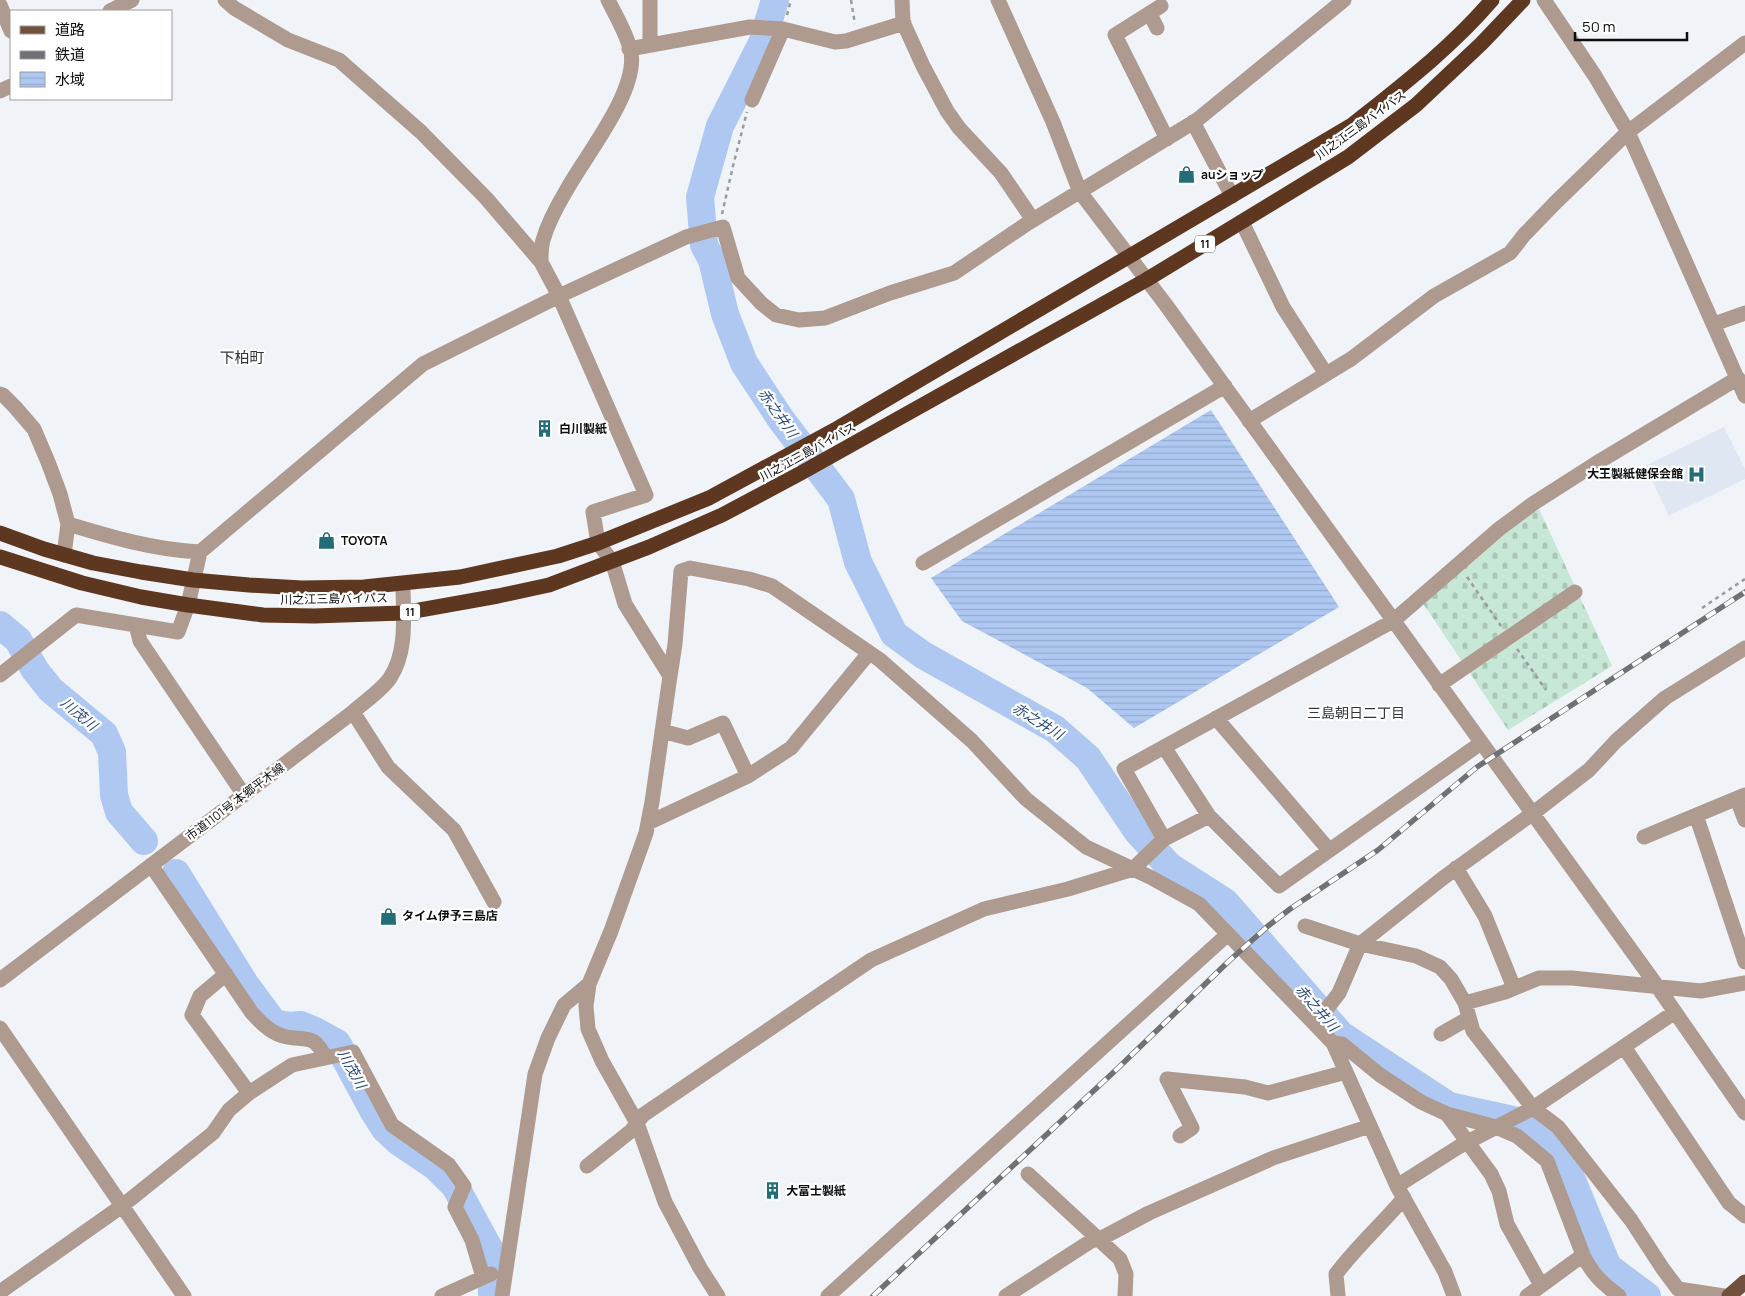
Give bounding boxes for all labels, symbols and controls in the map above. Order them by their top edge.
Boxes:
legend [10,10,172,100]
scale bar [1575,10,1688,42]
text: 50 m [1582,16,1616,37]
text: 道路 [55,19,85,40]
text: 鉄道 [55,44,85,65]
text: 水域 [55,69,85,90]
street label: 川之江三島バイパス [1312,86,1409,163]
shop icon: auショップ [1177,165,1197,185]
place label: auショップ [1201,166,1263,183]
road number: 11 [1195,235,1215,252]
district label: 下柏町 [219,347,265,368]
water label: 赤之井川 [755,384,803,443]
street label: 川之江三島バイパス [757,418,859,485]
building icon: 白川製紙 [535,419,555,439]
place label: 白川製紙 [559,420,607,437]
hospital icon: 大王製紙健保会館 [1687,464,1707,484]
place label: 大王製紙健保会館 [1587,465,1683,482]
shop icon: TOYOTA [317,531,337,551]
place label: TOYOTA [341,532,388,549]
street label: 川之江三島バイパス [280,589,388,608]
road number: 11 [400,604,420,620]
water label: 川茂川 [57,693,103,736]
water label: 赤之井川 [1009,698,1069,745]
district label: 三島朝日二丁目 [1307,703,1405,722]
street label: 市道1101号 本郷平木線 [182,759,288,844]
shop icon: タイム伊予三島店 [378,906,398,926]
place label: タイム伊予三島店 [402,907,498,924]
water label: 赤之井川 [1292,980,1344,1037]
water label: 川茂川 [334,1046,372,1093]
building icon: 大富士製紙 [762,1181,782,1201]
place label: 大富士製紙 [786,1182,846,1199]

